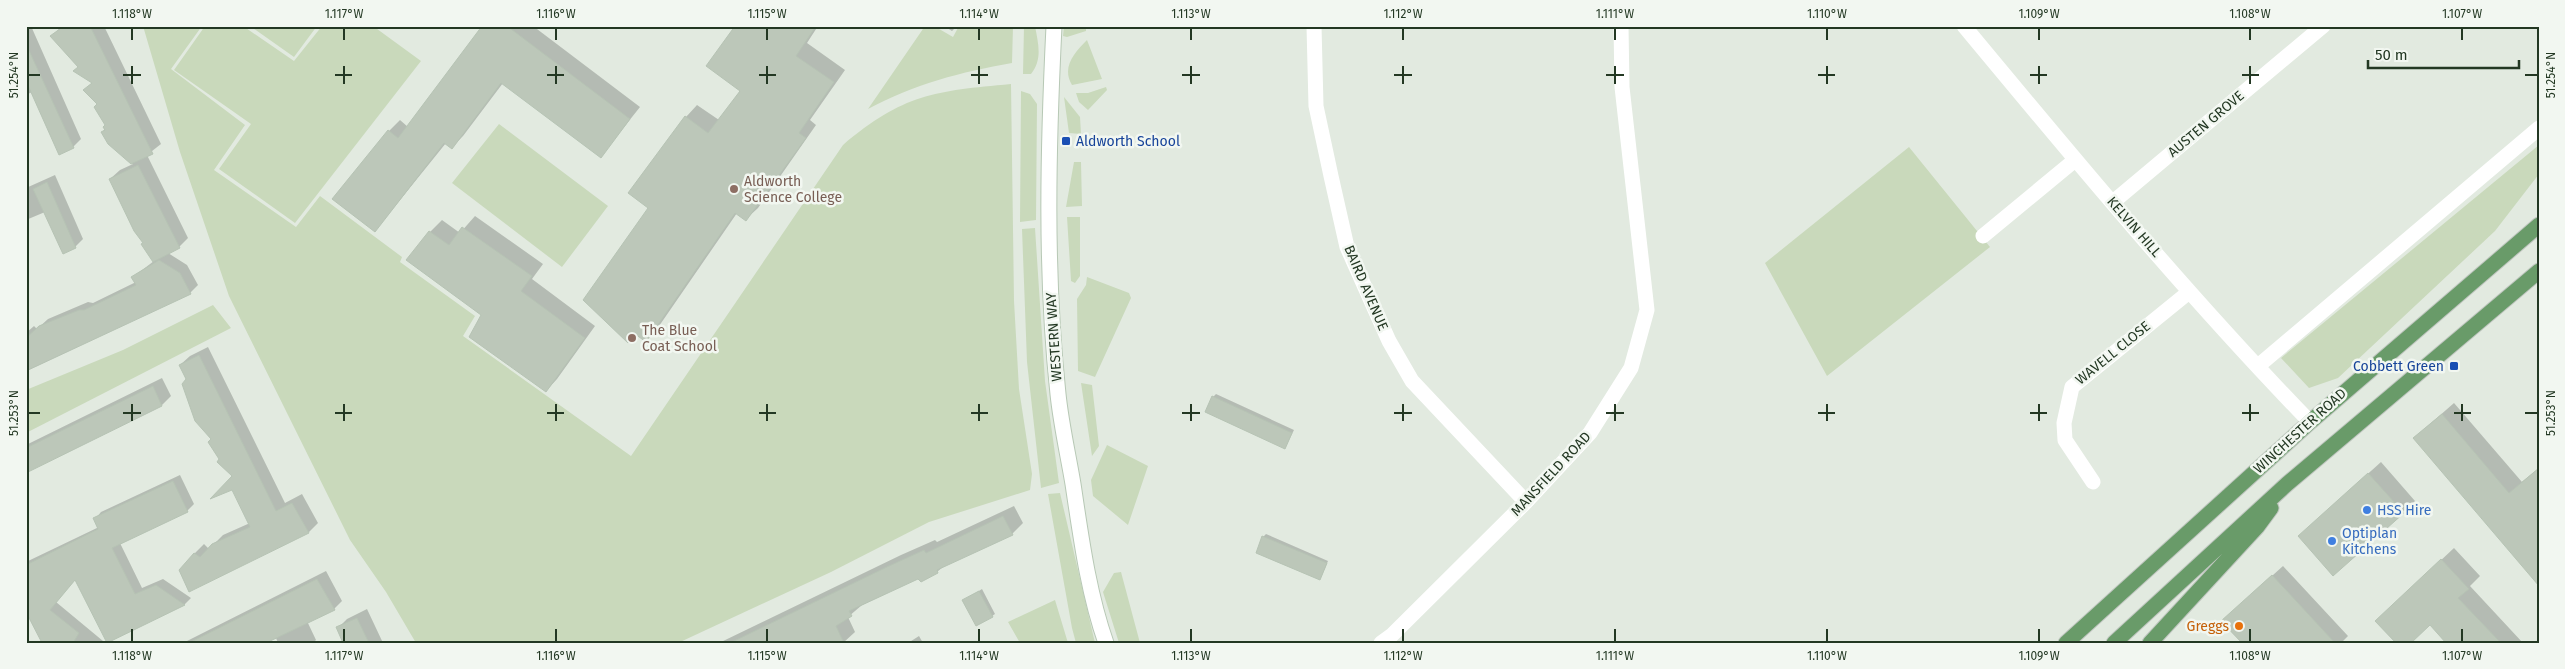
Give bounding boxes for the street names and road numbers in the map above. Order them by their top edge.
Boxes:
street label: AUSTEN GROVE [2164,87,2248,161]
street label: KELVIN HILL [2103,193,2165,261]
street label: BAIRD AVENUE [1340,243,1392,333]
street label: WESTERN WAY [1042,292,1066,382]
street label: WAVELL CLOSE [2072,318,2154,388]
street label: WINCHESTER ROAD [2250,385,2350,477]
street label: MANSFIELD ROAD [1508,428,1594,520]

